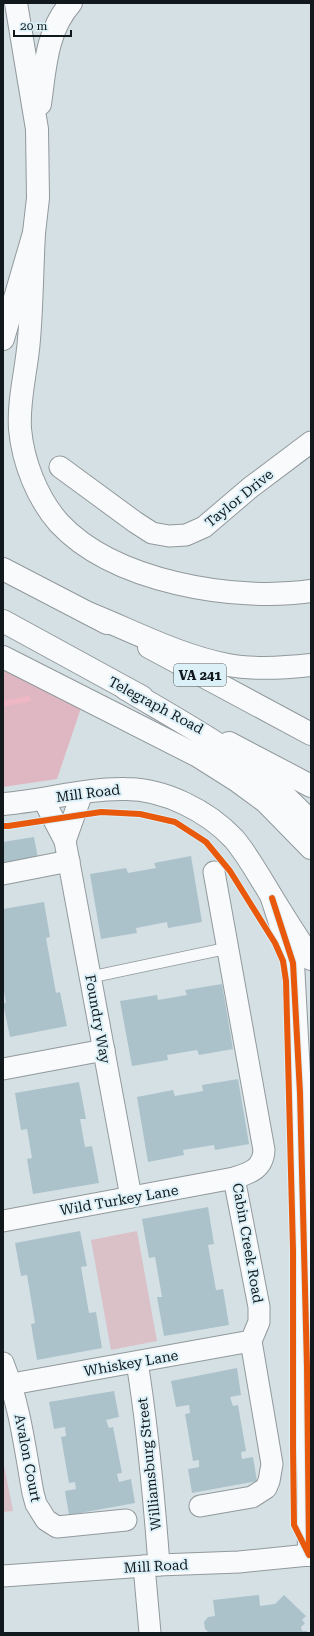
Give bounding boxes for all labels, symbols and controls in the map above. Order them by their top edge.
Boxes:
scale bar [14,12,71,38]
text: 20 m [20,19,47,33]
street label: Taylor Drive [202,466,276,530]
road number: VA 241 [174,664,226,686]
street label: Telegraph Road [106,673,206,737]
street label: Mill Road [55,781,121,805]
street label: Foundry Way [82,973,114,1065]
street label: Wild Turkey Lane [58,1182,180,1218]
street label: Cabin Creek Road [230,1182,266,1304]
street label: Whiskey Lane [83,1347,180,1379]
street label: Williamsburg Street [134,1397,164,1531]
street label: Avalon Court [12,1413,44,1503]
street label: Mill Road [123,1556,189,1576]

